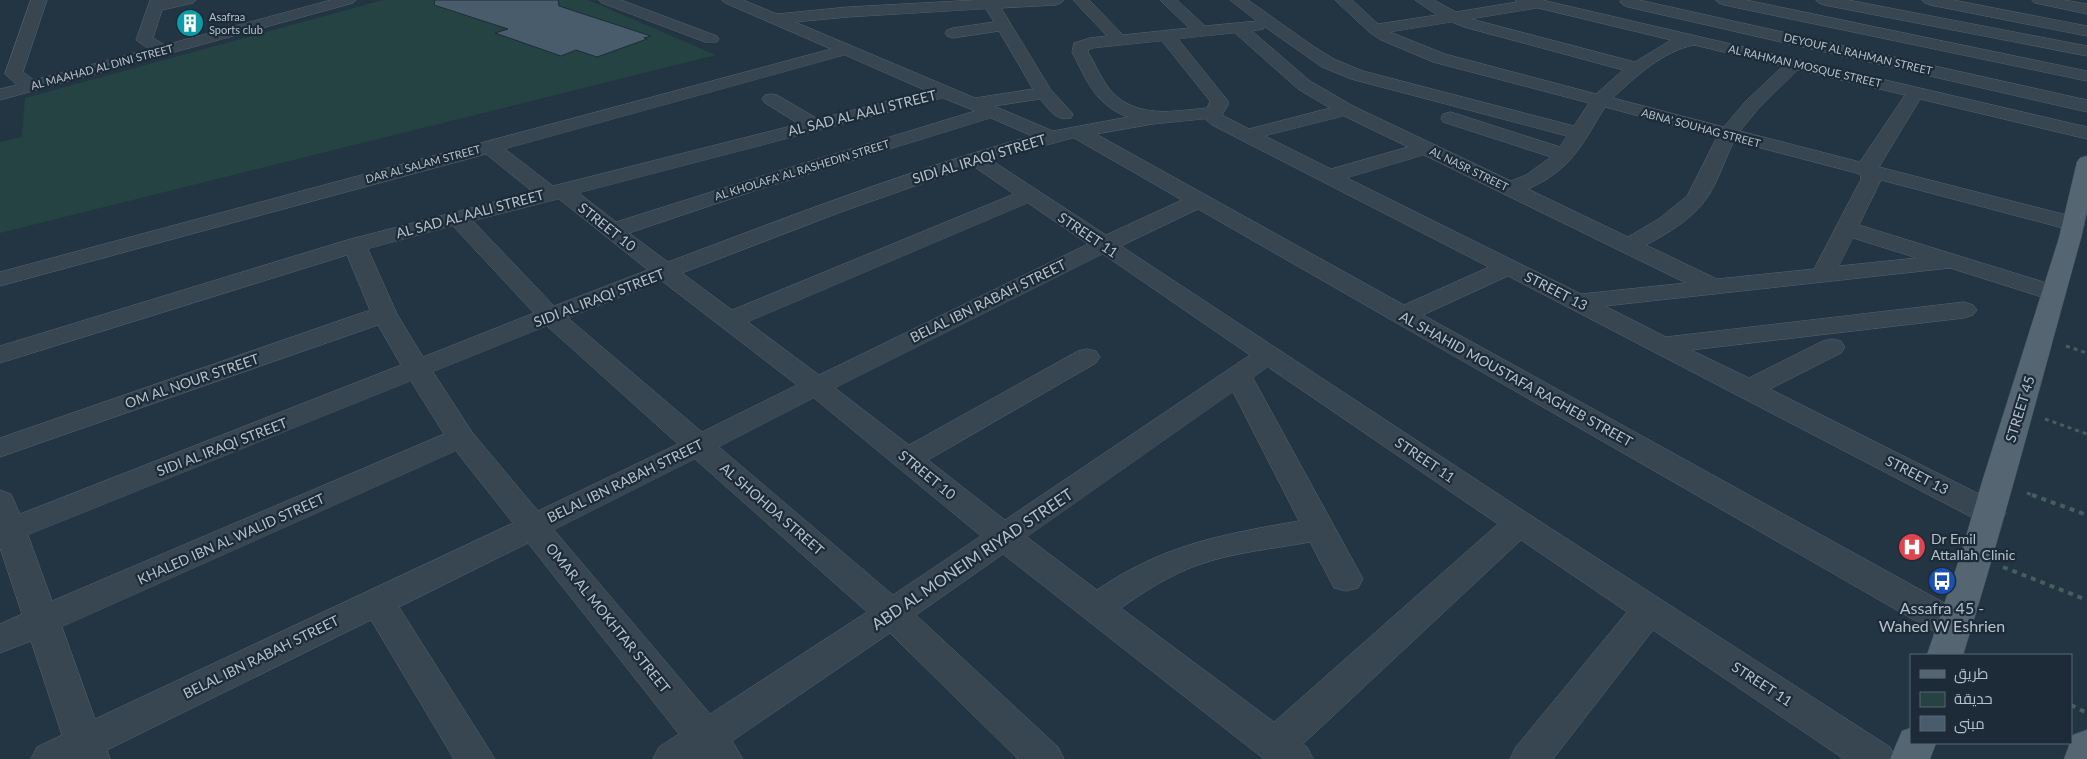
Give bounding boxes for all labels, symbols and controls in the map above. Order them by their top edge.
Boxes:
building icon: Asafraa Sports club [175,8,205,38]
place label: Asafraa Sports club [209,10,263,36]
street label: DEYOUF AL RAHMAN STREET [1782,30,1934,77]
street label: AL MAAHAD AL DINI STREET [29,41,175,92]
street label: AL RAHMAN MOSQUE STREET [1727,42,1883,90]
street label: AL SAD AL AALI STREET [786,86,939,139]
street label: ABNA' SOUHAG STREET [1640,105,1763,150]
street label: SIDI AL IRAQI STREET [910,130,1048,187]
street label: AL KHOLAFA' AL RASHEDIN STREET [713,137,891,202]
street label: DAR AL SALAM STREET [364,142,482,185]
street label: AL NASR STREET [1428,144,1511,193]
street label: AL SAD AL AALI STREET [394,185,546,241]
street label: STREET 10 [575,199,640,254]
street label: STREET 11 [1055,208,1121,261]
street label: BELAL IBN RABAH STREET [907,255,1069,346]
street label: SIDI AL IRAQI STREET [531,264,667,330]
street label: STREET 13 [1522,267,1591,314]
street label: AL SHAHID MOUSTAFA RAGHEB STREET [1397,307,1636,450]
street label: OM AL NOUR STREET [123,349,262,411]
street label: STREET 45 [2001,374,2038,444]
street label: SIDI AL IRAQI STREET [154,413,290,479]
street label: STREET 11 [1392,433,1458,486]
street label: BELAL IBN RABAH STREET [544,435,706,526]
street label: STREET 10 [895,446,959,503]
street label: STREET 13 [1883,451,1952,498]
street label: AL SHOHDA STREET [717,459,828,559]
street label: ABD AL MONEIM RIYAD STREET [867,484,1076,633]
street label: KHALED IBN AL WALID STREET [135,489,328,588]
place label: Dr Emil Attallah Clinic [1931,530,2016,563]
hospital icon: Dr Emil Attallah Clinic [1897,532,1927,562]
street label: OMAR AL MOKHTAR STREET [543,539,675,697]
bus stop icon: Assafra 45 - Wahed W Eshrien [1927,566,1957,596]
place label: Assafra 45 - Wahed W Eshrien [1879,598,2005,635]
street label: BELAL IBN RABAH STREET [180,611,342,702]
legend [1910,654,2072,744]
street label: STREET 11 [1729,658,1796,709]
text: طريق [1954,664,1988,684]
text: حديقة [1954,689,1993,707]
text: مبنى [1954,714,1985,734]

